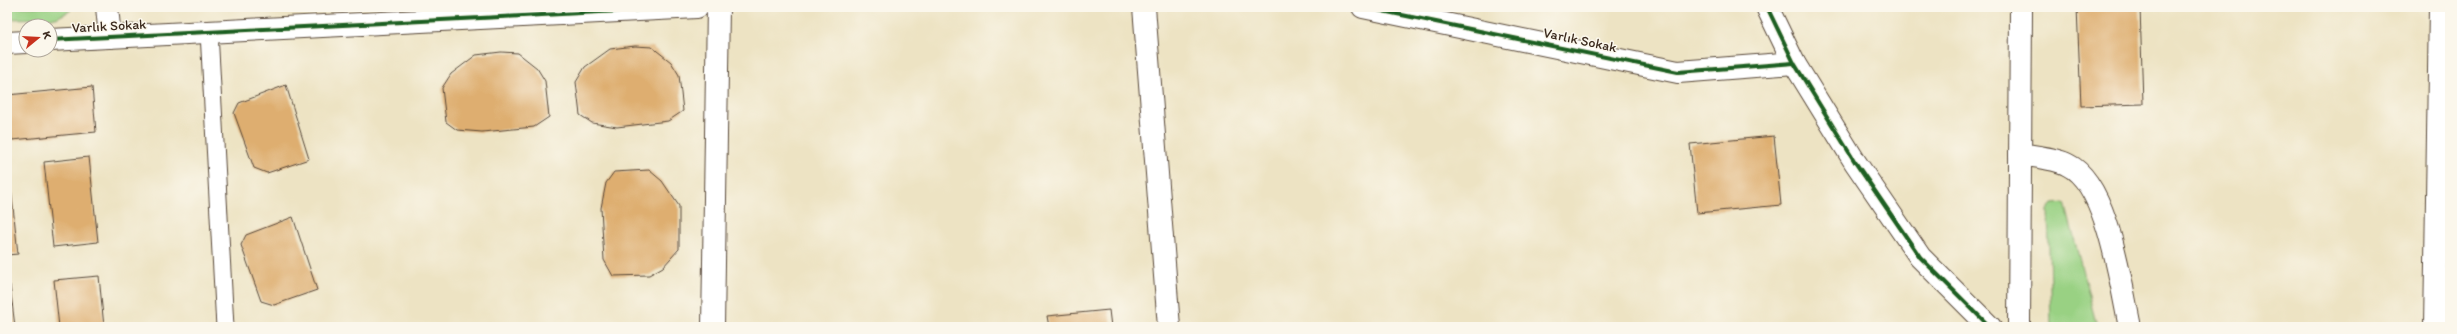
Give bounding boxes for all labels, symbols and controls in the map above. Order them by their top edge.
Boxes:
street label: Varlık Sokak [71,16,148,36]
north arrow [18,18,58,58]
street label: Varlık Sokak [1542,24,1619,56]
text: K [40,30,55,41]

